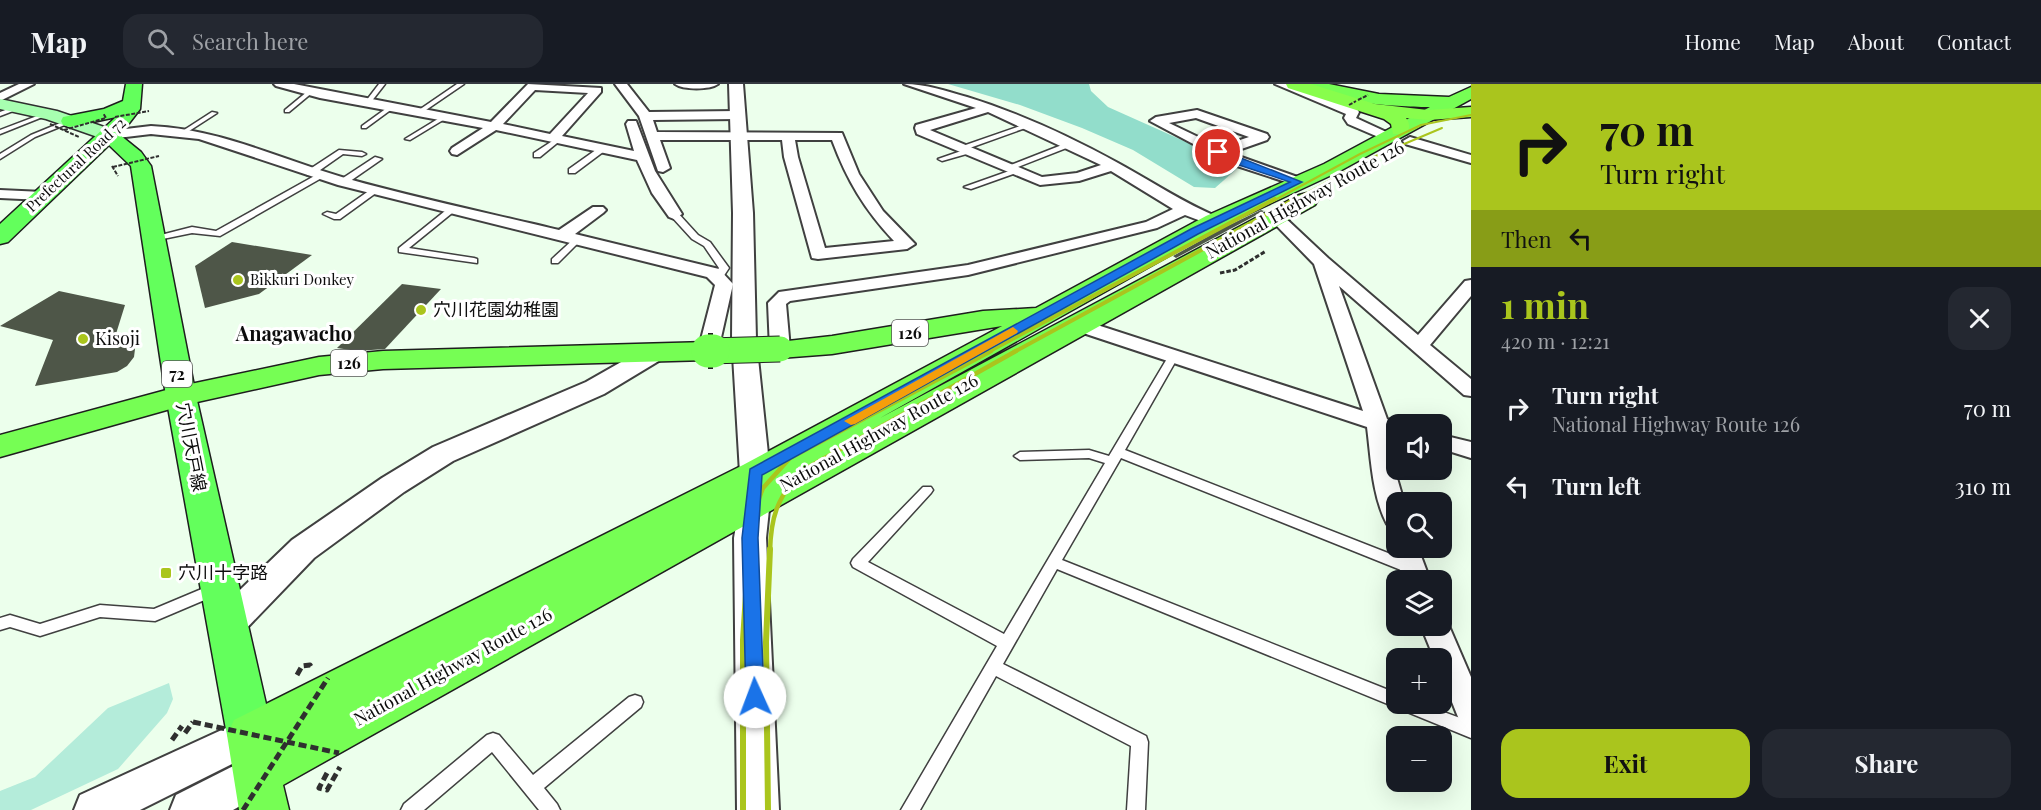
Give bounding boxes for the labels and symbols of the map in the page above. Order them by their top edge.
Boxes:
street label: Prefectural Road 72 [21,113,130,216]
pin [1192,126,1243,177]
street label: National Highway Route 126 [1201,135,1408,264]
place label: Bikkuri Donkey [250,269,355,289]
marker: Bikkuri Donkey [231,273,245,287]
place label: 穴川花園幼稚園 [433,297,559,321]
marker: 穴川花園幼稚園 [414,303,428,317]
district label: Anagawacho [235,319,352,346]
road number: 126 [892,320,928,346]
place label: Kisoji [95,326,140,350]
marker: Kisoji [76,332,90,346]
road number: 126 [331,350,367,376]
road number: 72 [162,361,192,387]
street label: National Highway Route 126 [775,368,982,497]
street label: 穴川天戸線 [172,400,212,493]
place label: 穴川十字路 [178,560,268,584]
marker: 穴川十字路 [159,566,173,580]
street label: National Highway Route 126 [349,602,556,731]
position arrow [723,665,787,729]

